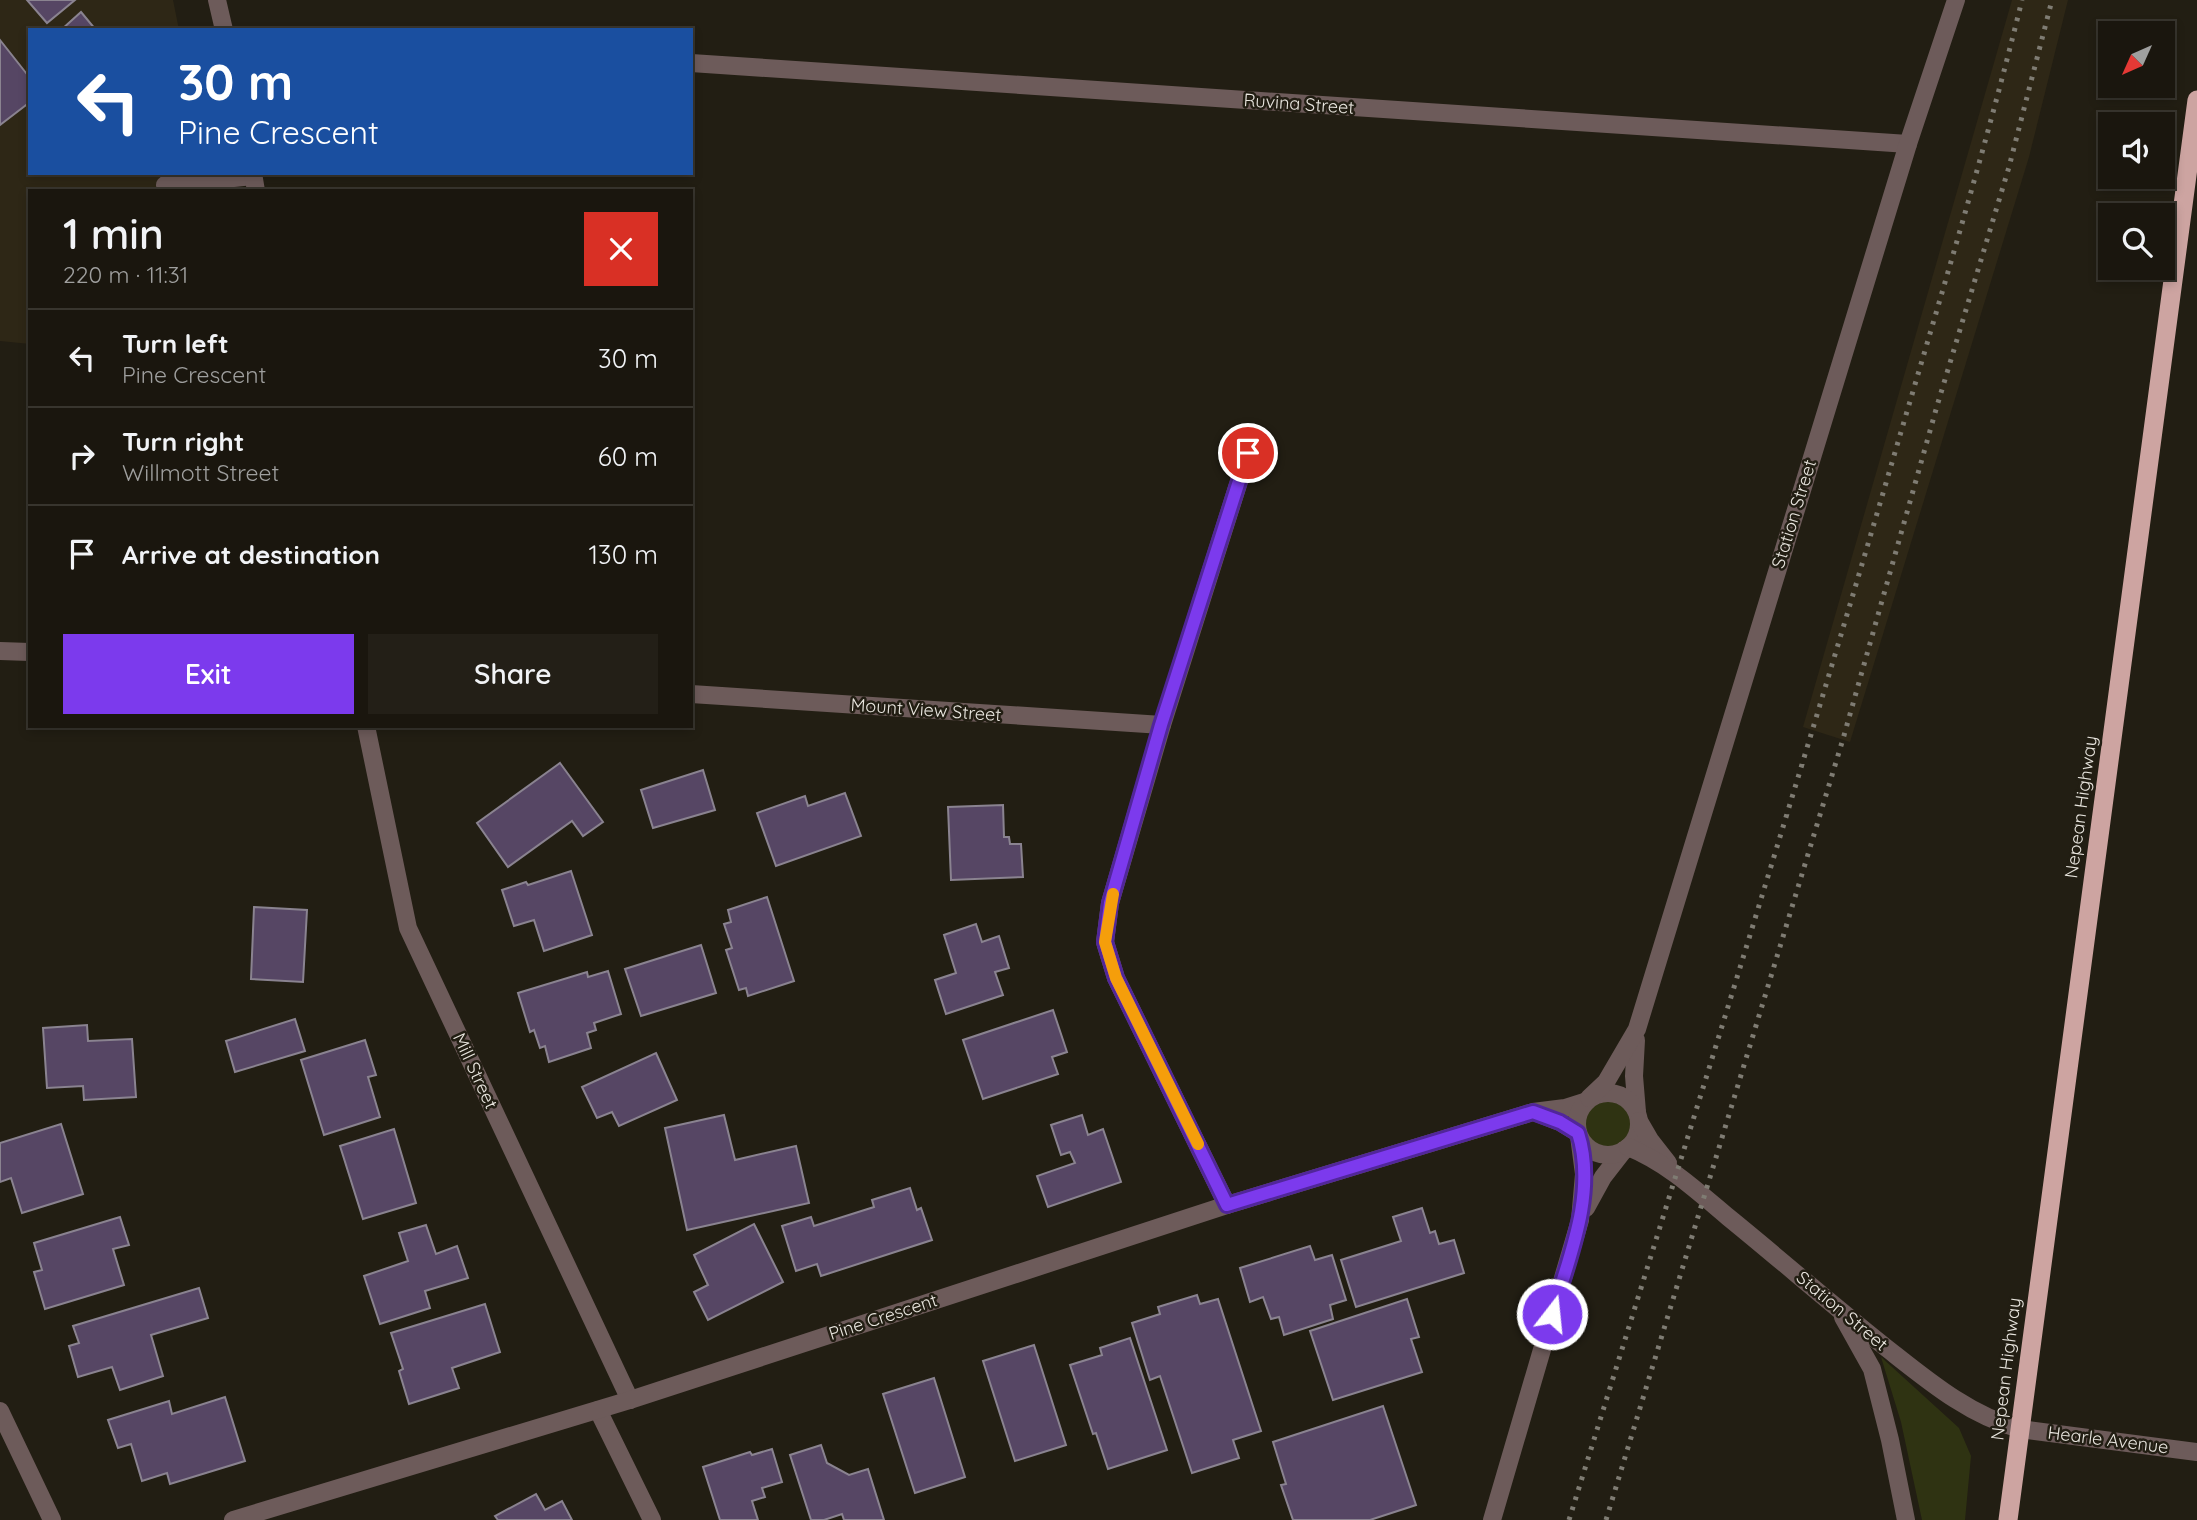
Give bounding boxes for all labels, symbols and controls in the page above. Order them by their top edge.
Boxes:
north arrow [2098,21,2175,98]
map controls [2098,21,2175,280]
text: 30 m [178,51,293,112]
icon: left [63,56,154,147]
street label: Ruvina Street [1243,88,1355,119]
text: Pine Crescent [178,112,379,152]
button: sound [2098,112,2175,189]
button: search [2098,203,2175,280]
text: 1 min [63,207,164,260]
button: close [584,212,658,286]
text: 220 m · 11:31 [63,260,188,289]
text: Turn left [122,327,229,360]
icon: left [63,339,101,377]
text: 30 m [598,342,658,375]
text: Pine Crescent [122,360,266,389]
pin [1218,423,1278,483]
text: Turn right [122,425,244,458]
icon: arrive [1229,434,1267,472]
icon: right [63,437,101,475]
text: 60 m [598,440,658,473]
street label: Station Street [1766,457,1821,571]
text: Willmott Street [122,458,279,487]
icon: arrive [63,535,101,573]
text: Arrive at destination [122,538,380,571]
text: 130 m [588,538,658,571]
button: Exit [63,634,354,714]
button: Share [368,634,658,714]
street label: Mount View Street [850,693,1002,726]
street label: Nepean Highway [2059,734,2102,880]
street label: Mill Street [448,1029,503,1112]
street label: Station Street [1792,1266,1893,1356]
position arrow [1515,1277,1589,1351]
street label: Pine Crescent [826,1288,940,1345]
street label: Nepean Highway [1985,1296,2026,1442]
street label: Hearle Avenue [2046,1421,2170,1458]

